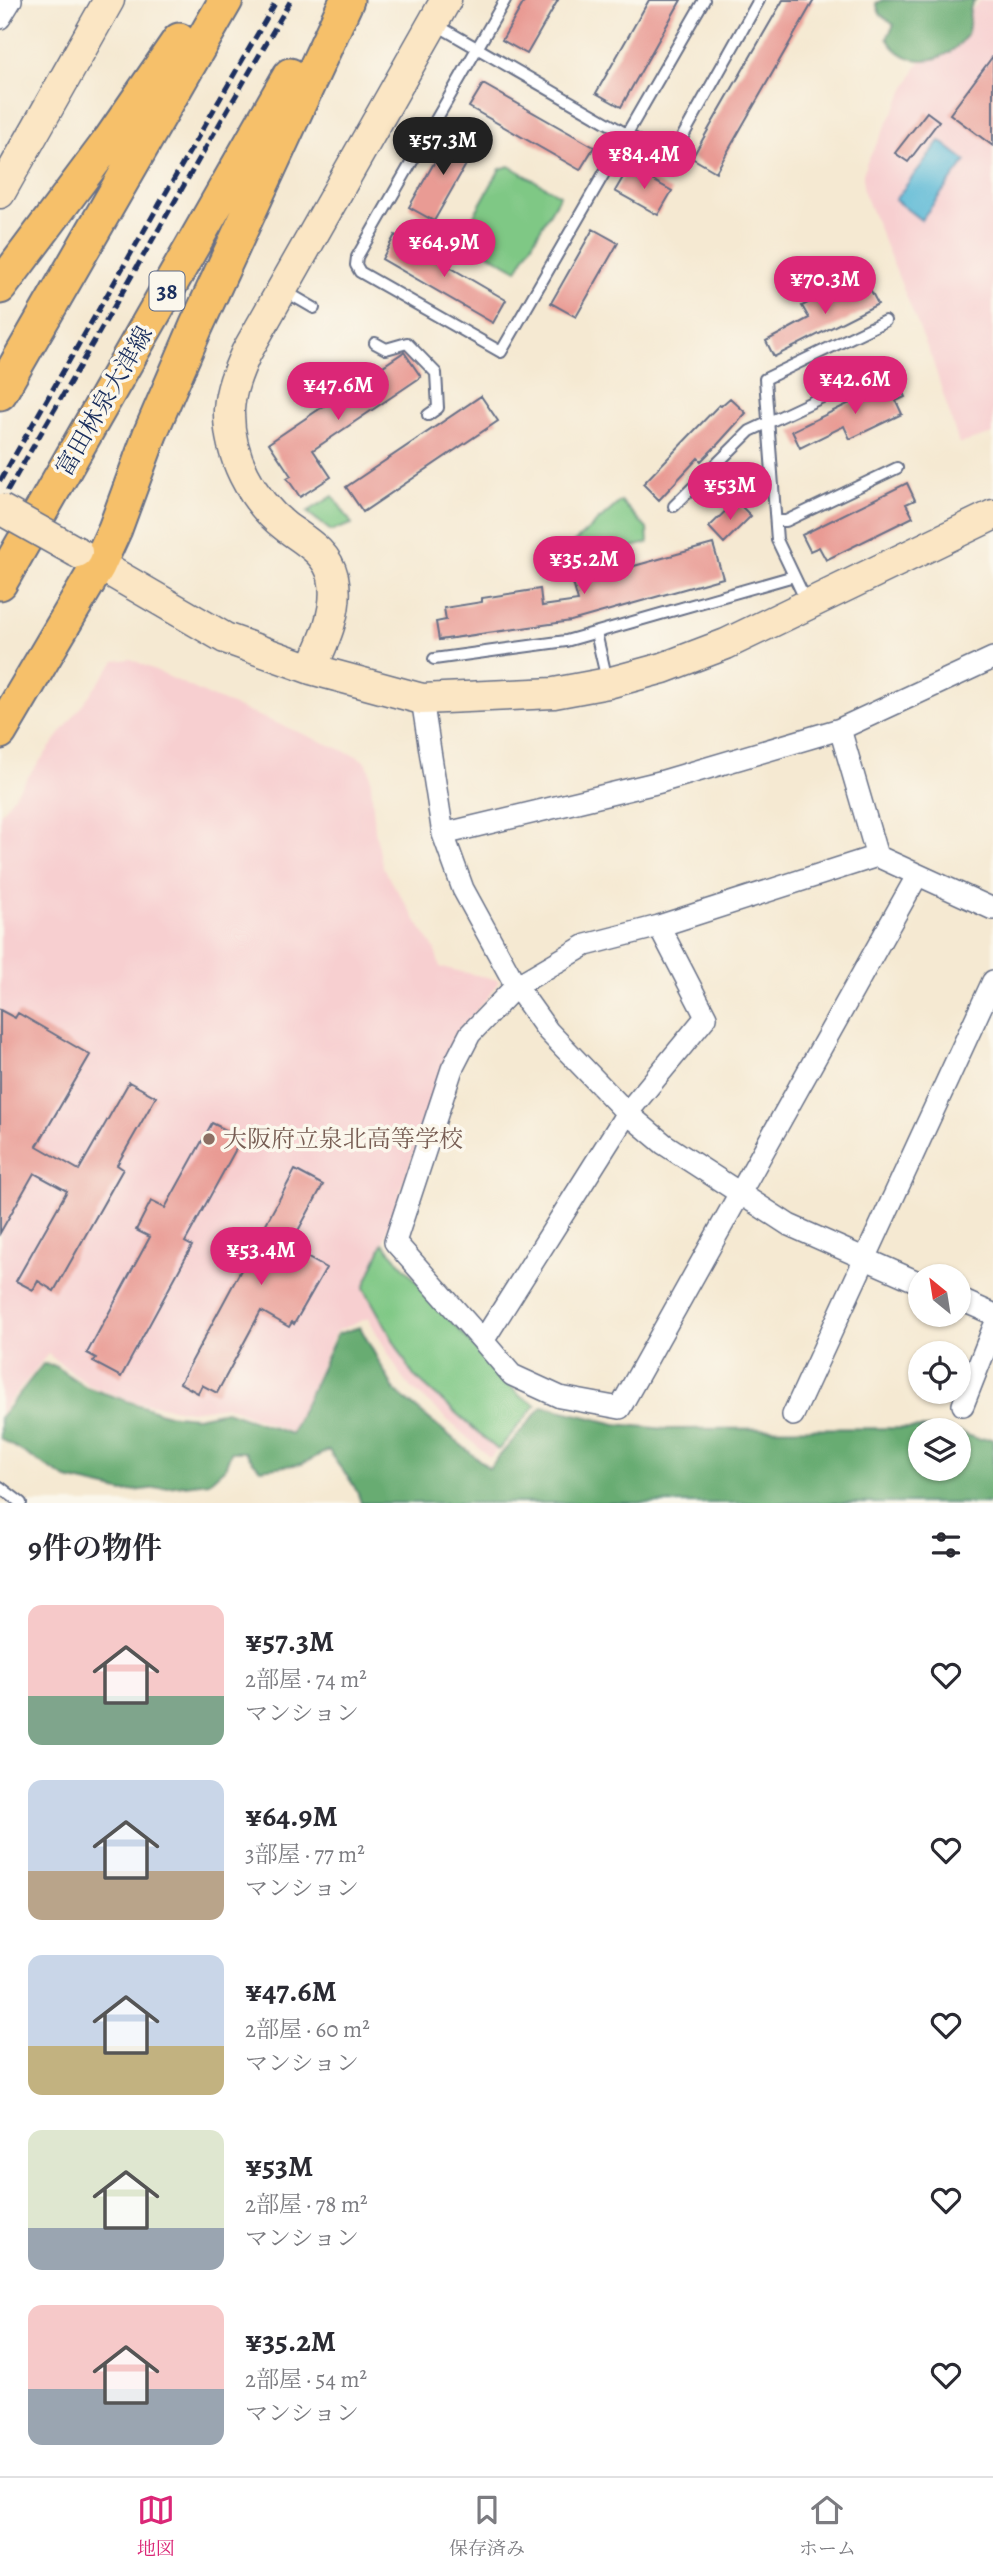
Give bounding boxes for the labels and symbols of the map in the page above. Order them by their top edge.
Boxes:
pin: ¥57.3M [386,118,500,177]
pin: ¥84.4M [587,132,701,191]
pin: ¥64.9M [387,219,501,279]
pin: ¥70.3M [768,256,882,316]
road number: 38 [150,272,184,310]
street label: 富田林泉大津線 [48,320,160,482]
pin: ¥42.6M [798,356,912,416]
pin: ¥47.6M [281,362,395,422]
pin: ¥53M [689,462,771,522]
pin: ¥35.2M [527,536,641,596]
place label: 大阪府立泉北高等学校 [223,1123,463,1155]
marker: 大阪府立泉北高等学校 [201,1131,217,1147]
pin: ¥53.4M [204,1228,318,1287]
north arrow [908,1264,971,1326]

